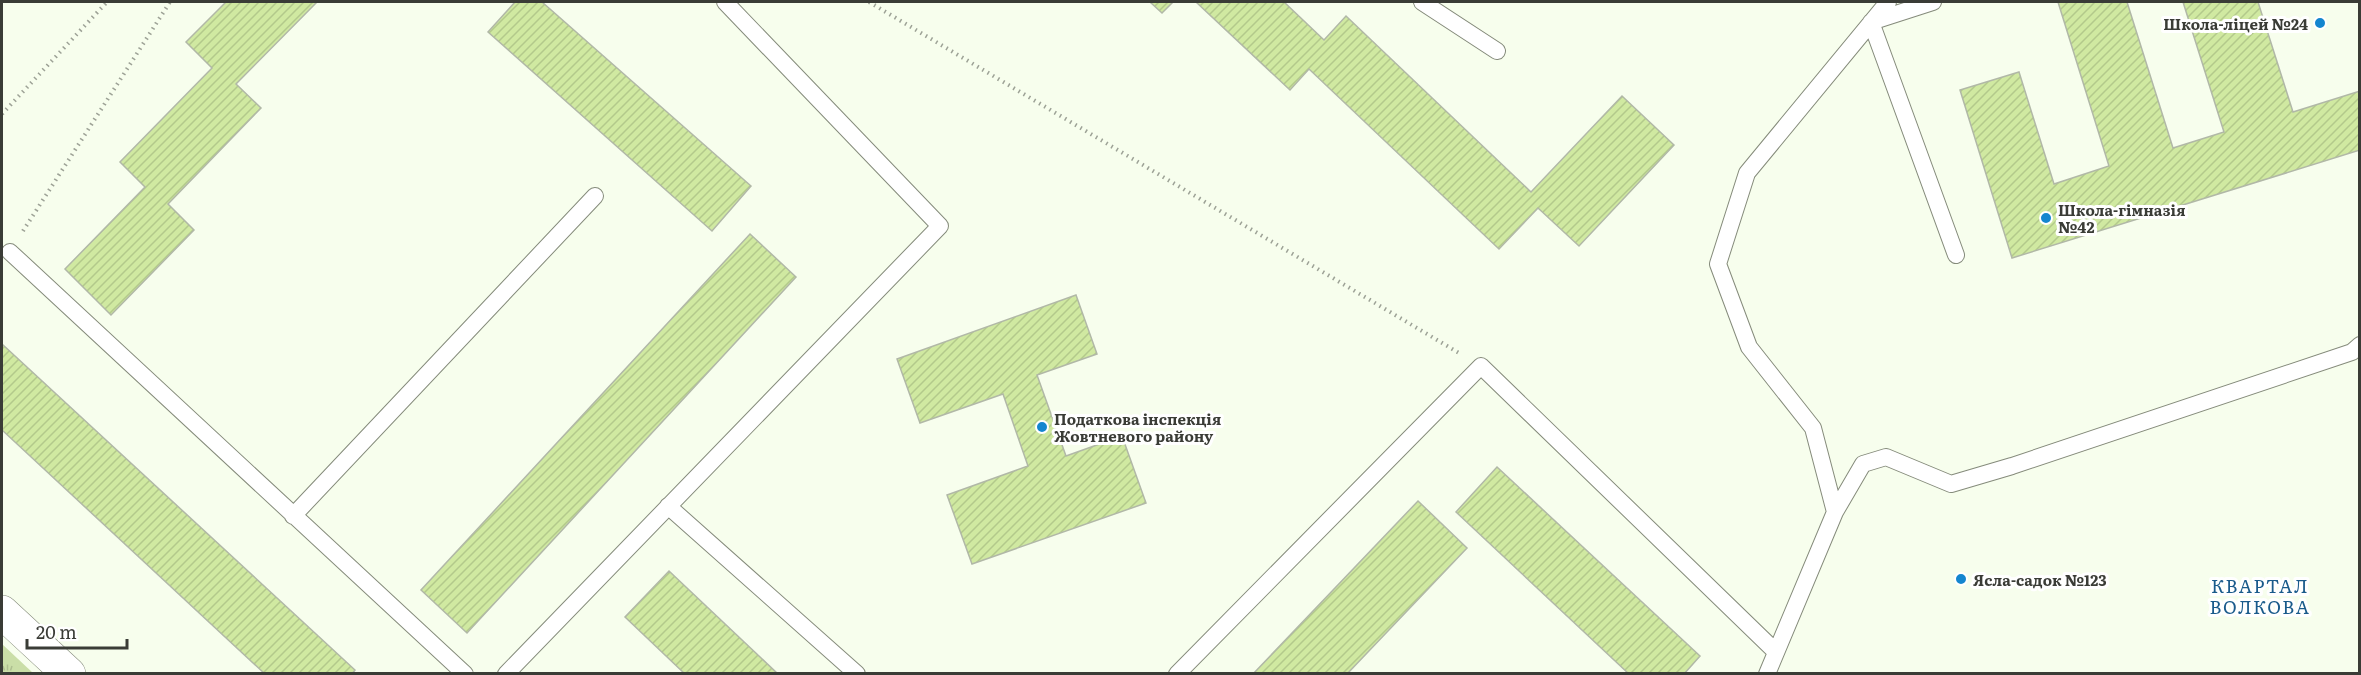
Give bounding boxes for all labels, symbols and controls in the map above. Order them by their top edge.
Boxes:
place label: Школа-ліцей №24 [2163,12,2308,35]
marker: Школа-ліцей №24 [2313,16,2327,30]
place label: Школа-гімназія №42 [2058,198,2186,238]
marker: Школа-гімназія №42 [2039,211,2053,225]
place label: Податкова інспекція Жовтневого району [1054,407,1222,447]
marker: Податкова інспекція Жовтневого району [1035,420,1049,434]
place label: Ясла-садок №123 [1973,568,2107,591]
marker: Ясла-садок №123 [1954,572,1968,586]
district label: КВАРТАЛ ВОЛКОВА [2210,572,2310,620]
scale bar [27,612,128,650]
text: 20 m [36,618,77,645]

